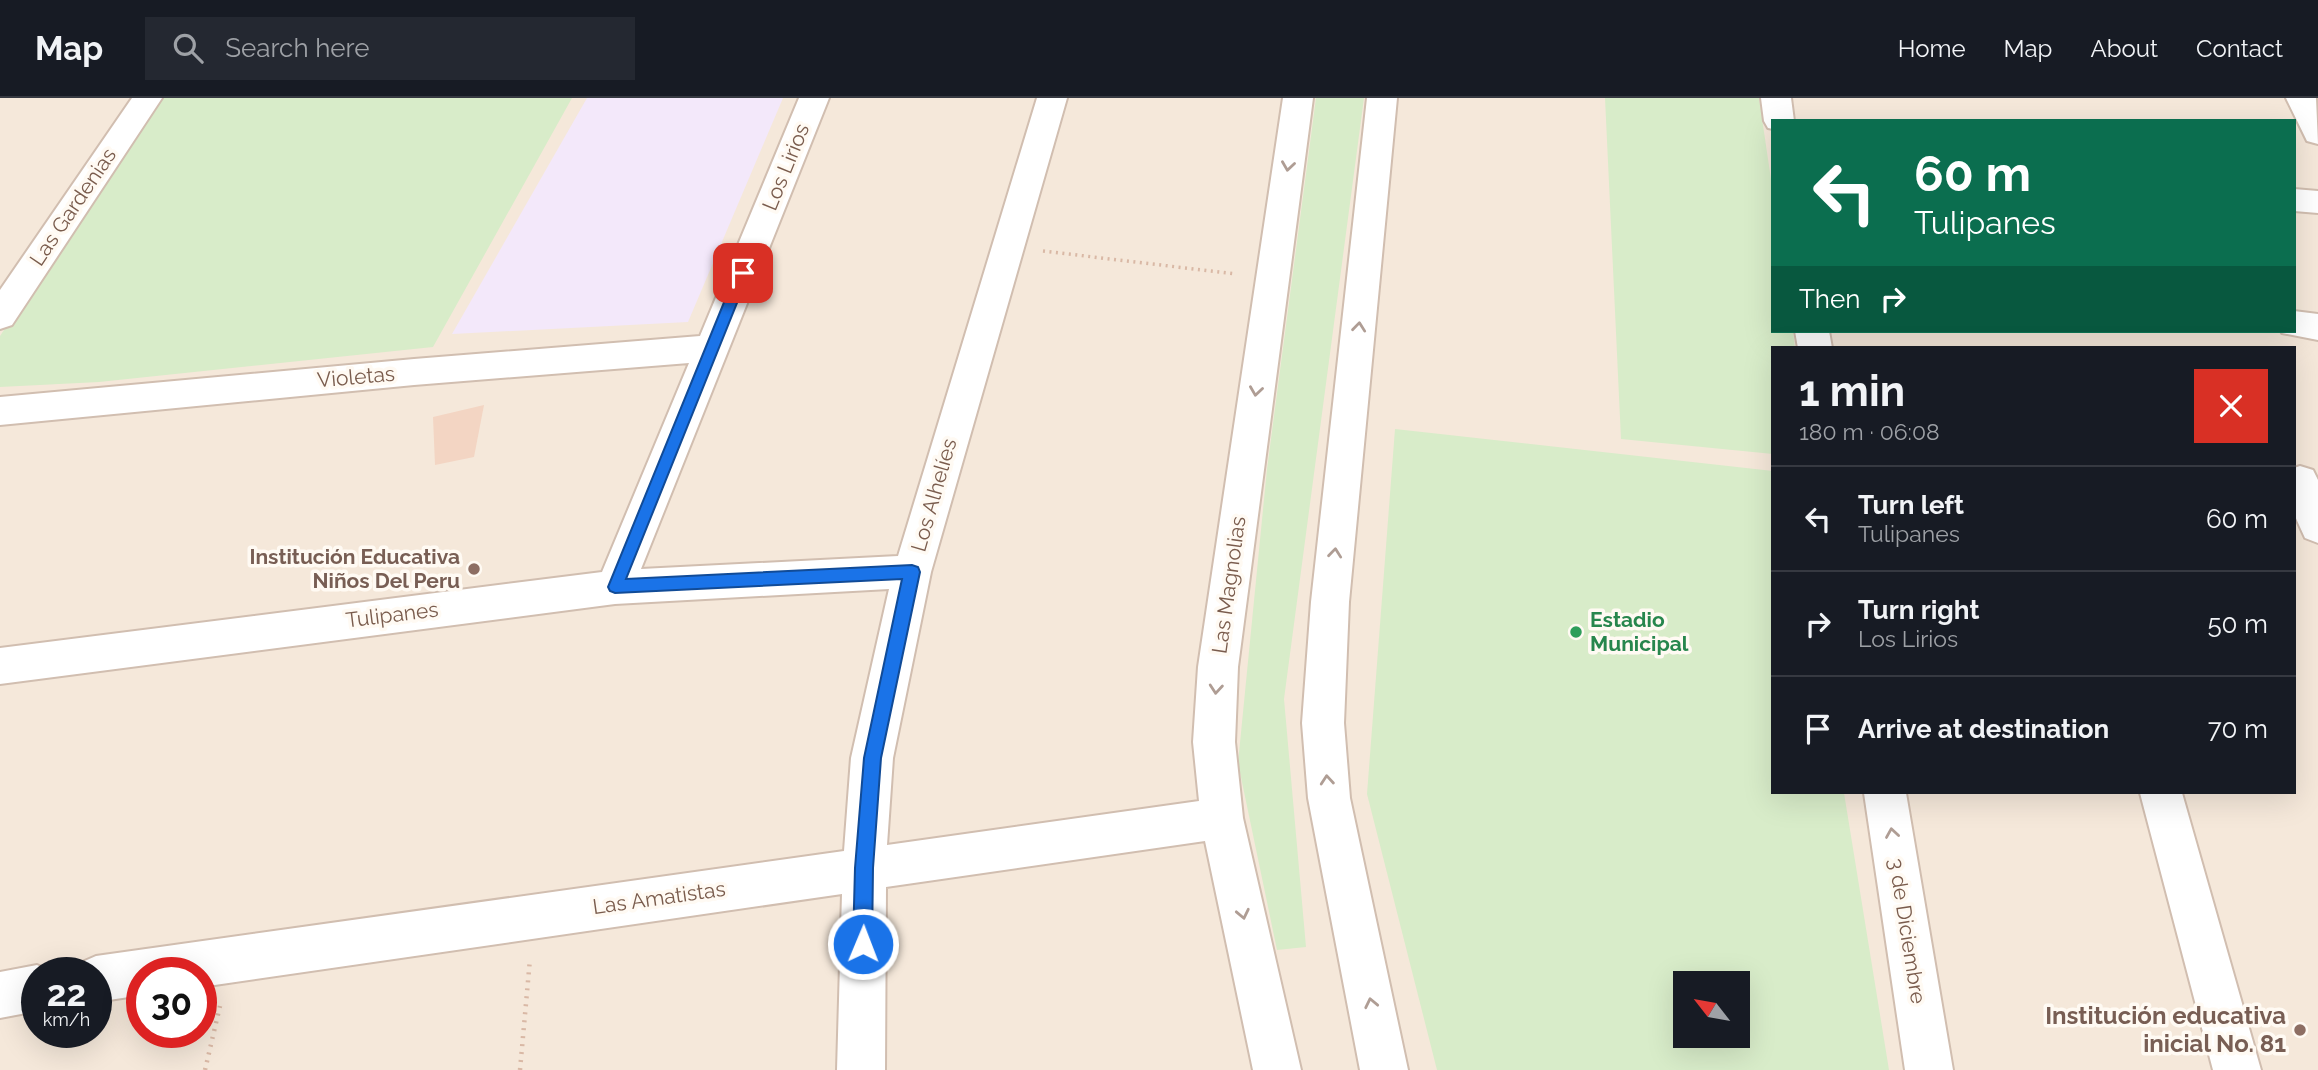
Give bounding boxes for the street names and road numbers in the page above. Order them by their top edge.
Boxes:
street label: Los Lirios [757,120,814,214]
street label: Las Gardenias [24,143,121,270]
street label: Violetas [316,361,396,392]
street label: Los Alhelíes [905,435,962,554]
street label: Las Magnolias [1206,515,1251,655]
street label: Tulipanes [344,596,440,633]
street label: 3 de Diciembre [1884,856,1931,1005]
street label: Las Amatistas [591,876,727,919]

